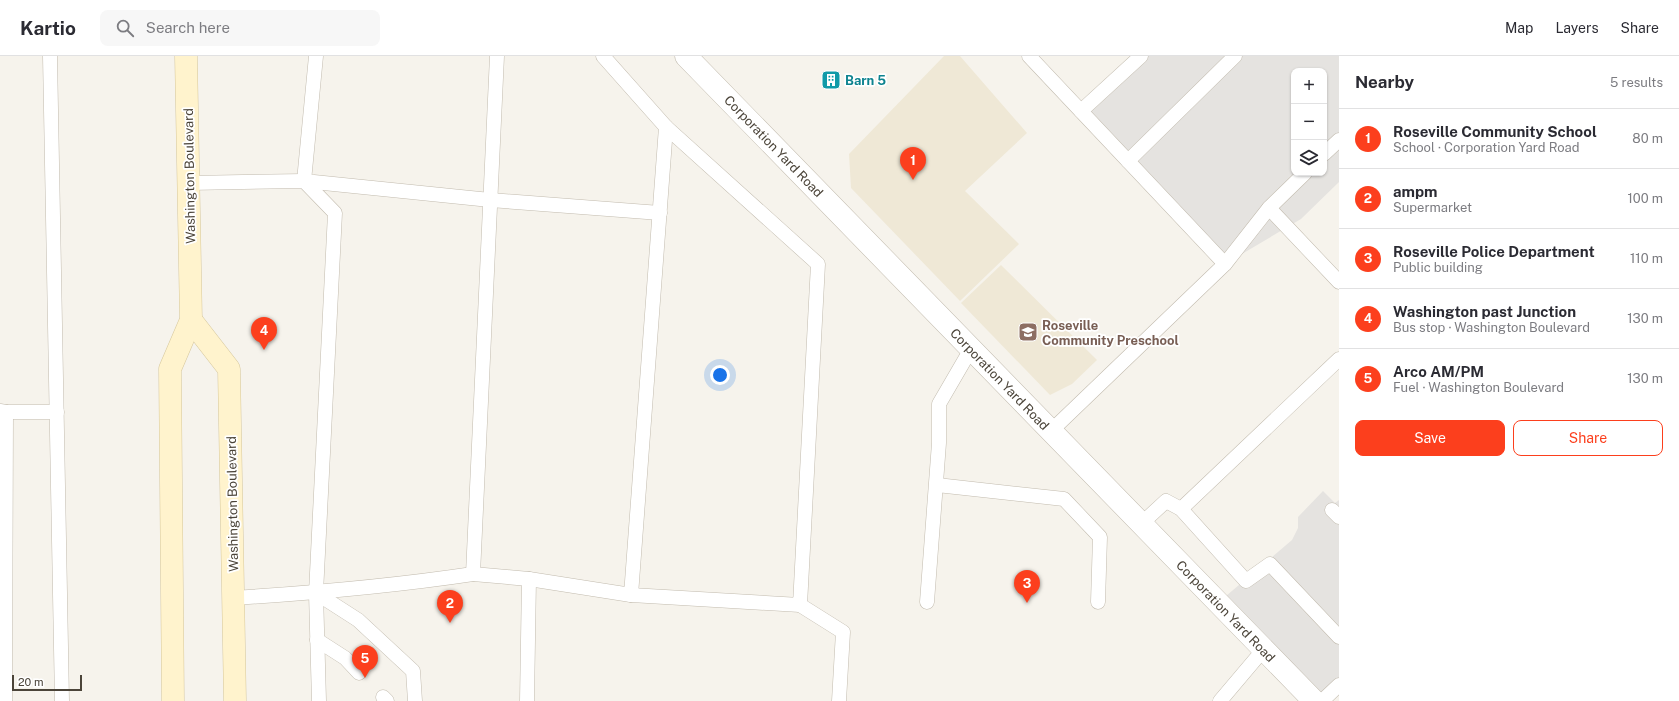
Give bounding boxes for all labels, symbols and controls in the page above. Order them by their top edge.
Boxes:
search box [100,10,380,46]
text: Kartio [20,17,76,39]
icon: search [114,17,136,39]
text: Search here [146,19,230,36]
text: Map [1505,20,1533,36]
text: Layers [1555,20,1599,36]
text: Share [1621,20,1659,36]
map controls [1291,68,1327,176]
button: + [1291,68,1327,104]
building icon: Barn 5 [820,69,842,91]
text: Nearby [1355,72,1414,92]
place label: Barn 5 [845,73,886,88]
text: 5 results [1610,75,1663,90]
street label: Corporation Yard Road [721,92,826,200]
button: − [1291,104,1327,140]
street label: Washington Boulevard [181,108,198,244]
text: Roseville Community School [1393,123,1597,140]
text: 1 [1365,131,1371,146]
text: 80 m [1632,131,1663,146]
button: layers [1291,140,1327,176]
text: School · Corporation Yard Road [1393,140,1579,155]
pin: 1 [900,147,926,180]
text: ampm [1393,183,1437,200]
text: 2 [1364,191,1372,206]
text: 100 m [1627,191,1663,206]
text: Supermarket [1393,200,1472,215]
text: Roseville Police Department [1393,243,1595,260]
text: 3 [1364,251,1372,266]
text: 110 m [1630,251,1663,266]
text: Public building [1393,260,1483,275]
text: Washington past Junction [1393,303,1576,320]
text: 4 [1364,311,1372,326]
text: 130 m [1627,311,1663,326]
pin: 4 [251,317,277,350]
place label: Roseville Community Preschool [1042,318,1179,348]
text: Bus stop · Washington Boulevard [1393,320,1590,335]
school or university icon: Roseville Community Preschool [1017,321,1039,343]
street label: Corporation Yard Road [947,325,1052,433]
text: Arco AM/PM [1393,363,1484,380]
your location [710,365,730,385]
text: 5 [1364,371,1372,386]
text: 130 m [1627,371,1663,386]
text: Fuel · Washington Boulevard [1393,380,1564,395]
button: Save [1355,420,1505,456]
button: Share [1513,420,1663,456]
street label: Washington Boulevard [224,436,241,572]
street label: Corporation Yard Road [1173,557,1278,665]
pin: 3 [1014,570,1040,603]
pin: 2 [437,590,463,623]
pin: 5 [352,645,378,678]
scale bar [12,673,82,692]
text: 20 m [18,676,43,688]

